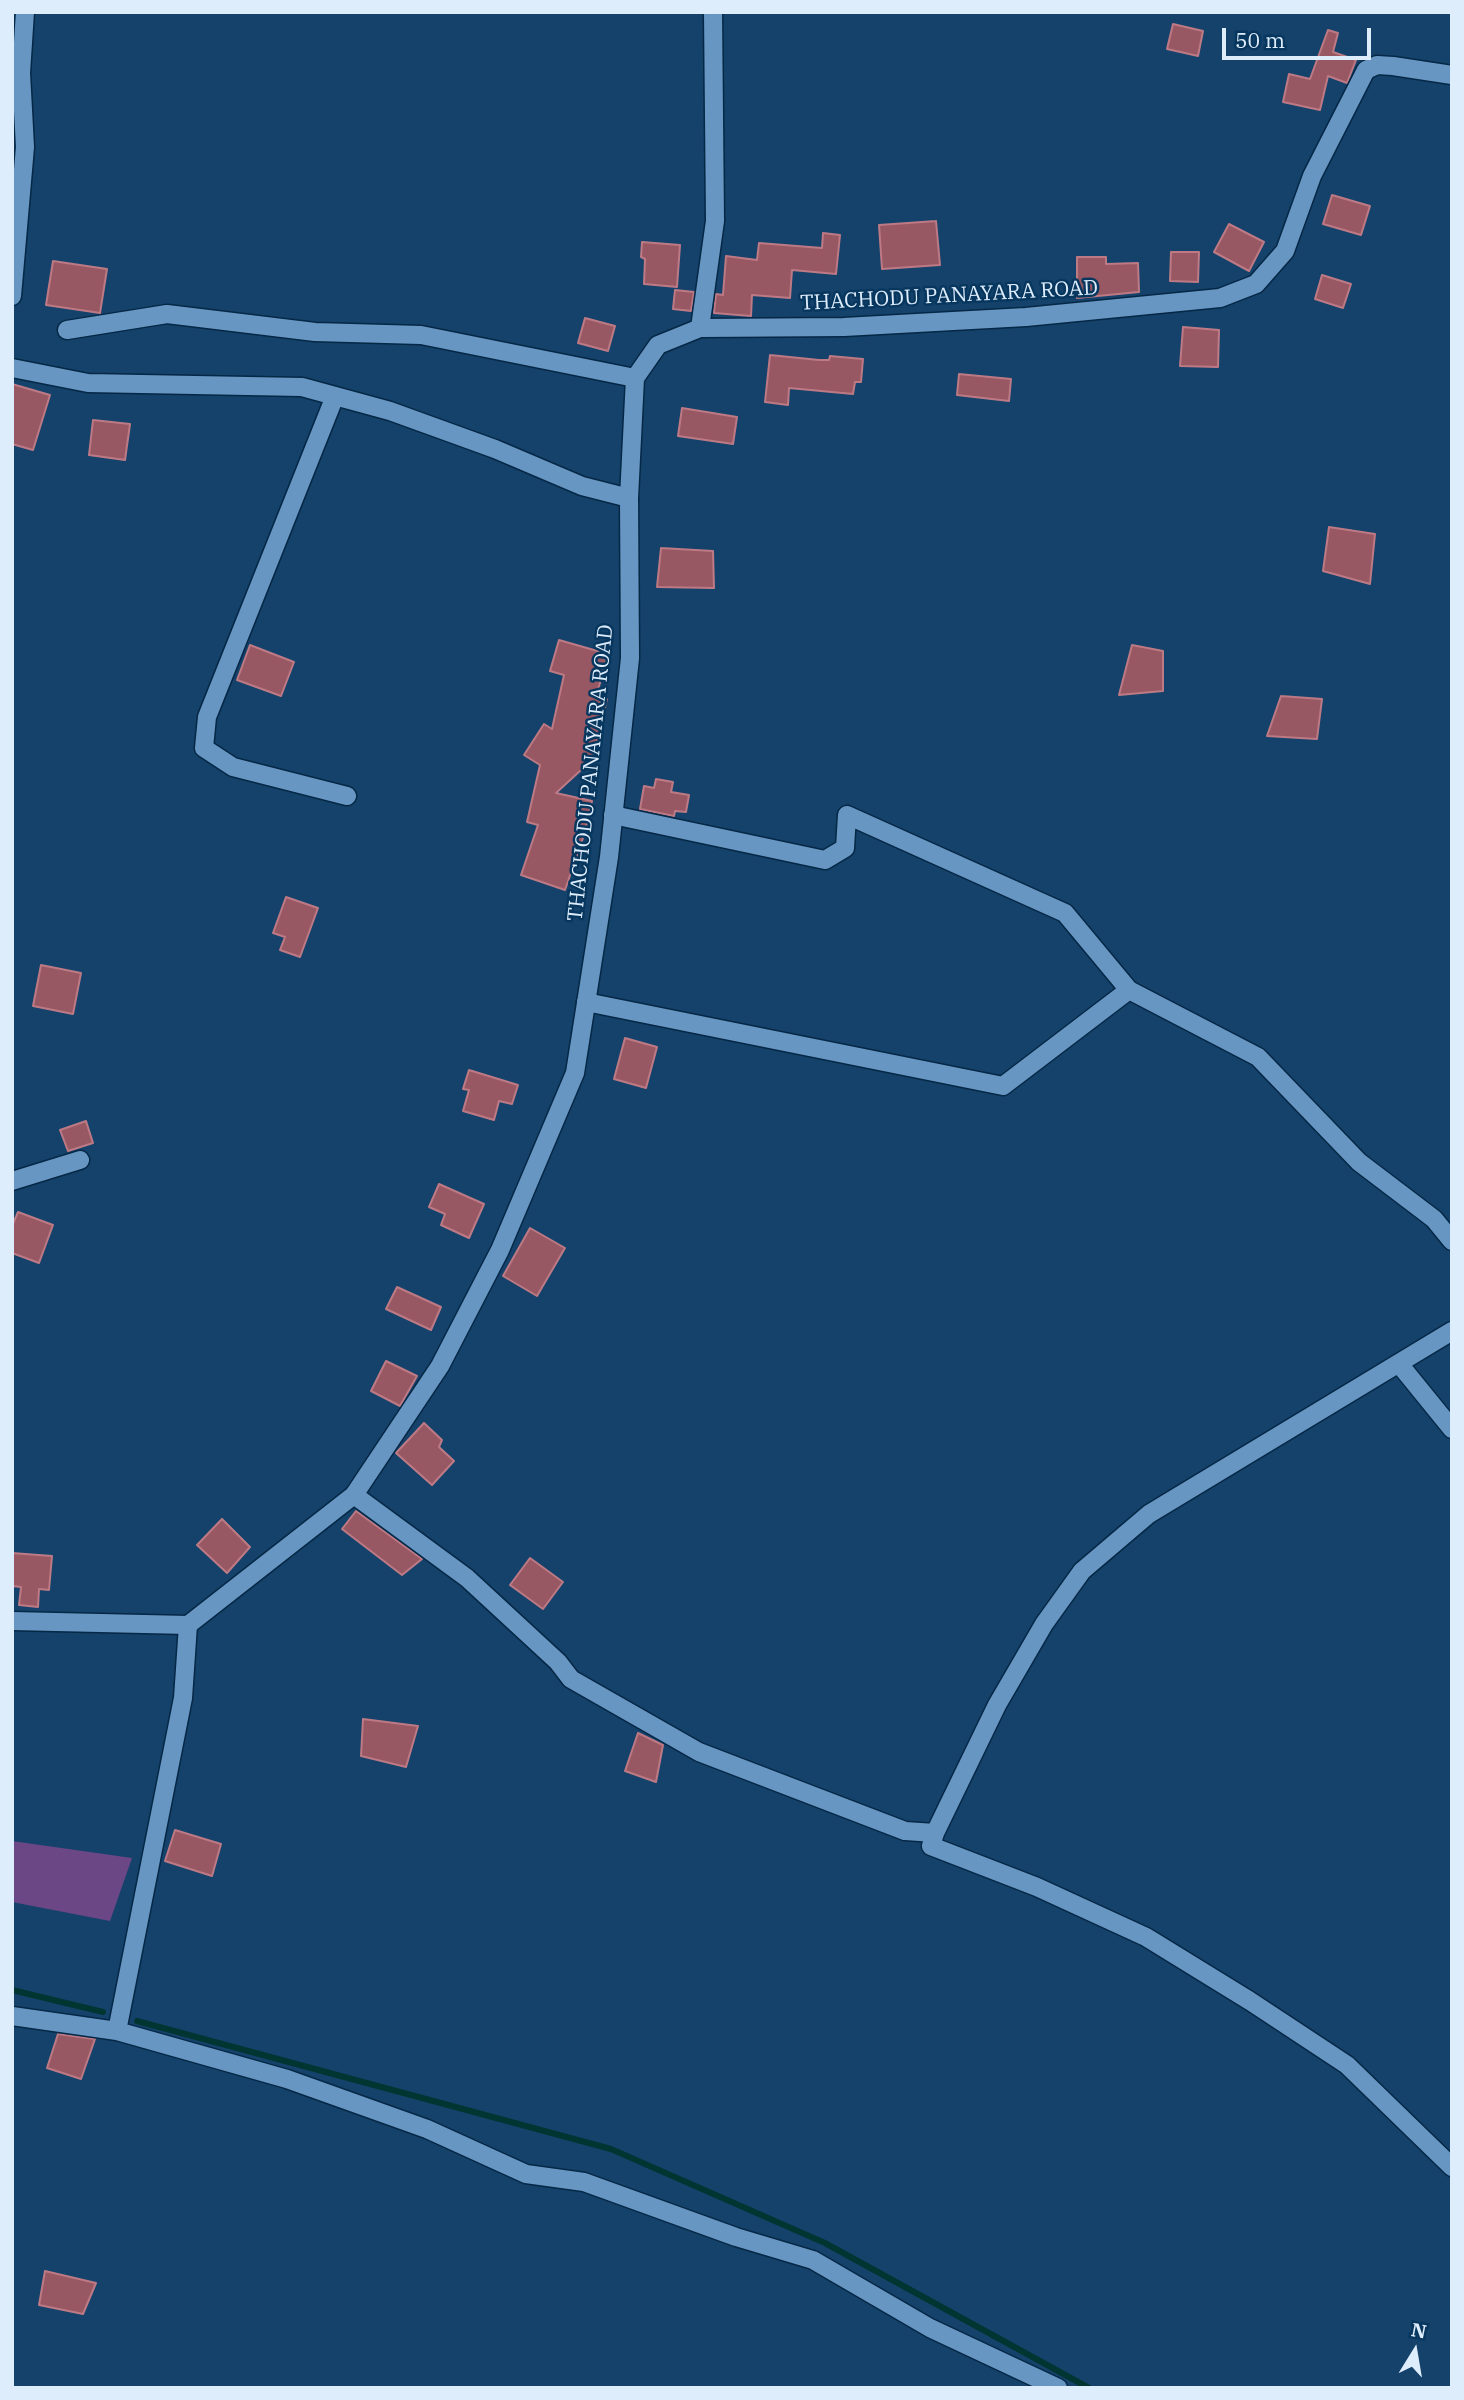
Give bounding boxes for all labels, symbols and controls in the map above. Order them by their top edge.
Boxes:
scale bar [1226,14,1375,58]
text: 50 m [1235,26,1285,54]
street label: THACHODU PANAYARA ROAD [799,276,1099,316]
street label: THACHODU PANAYARA ROAD [563,623,619,923]
north arrow [1380,2316,1450,2386]
text: N [1409,2317,1429,2344]

